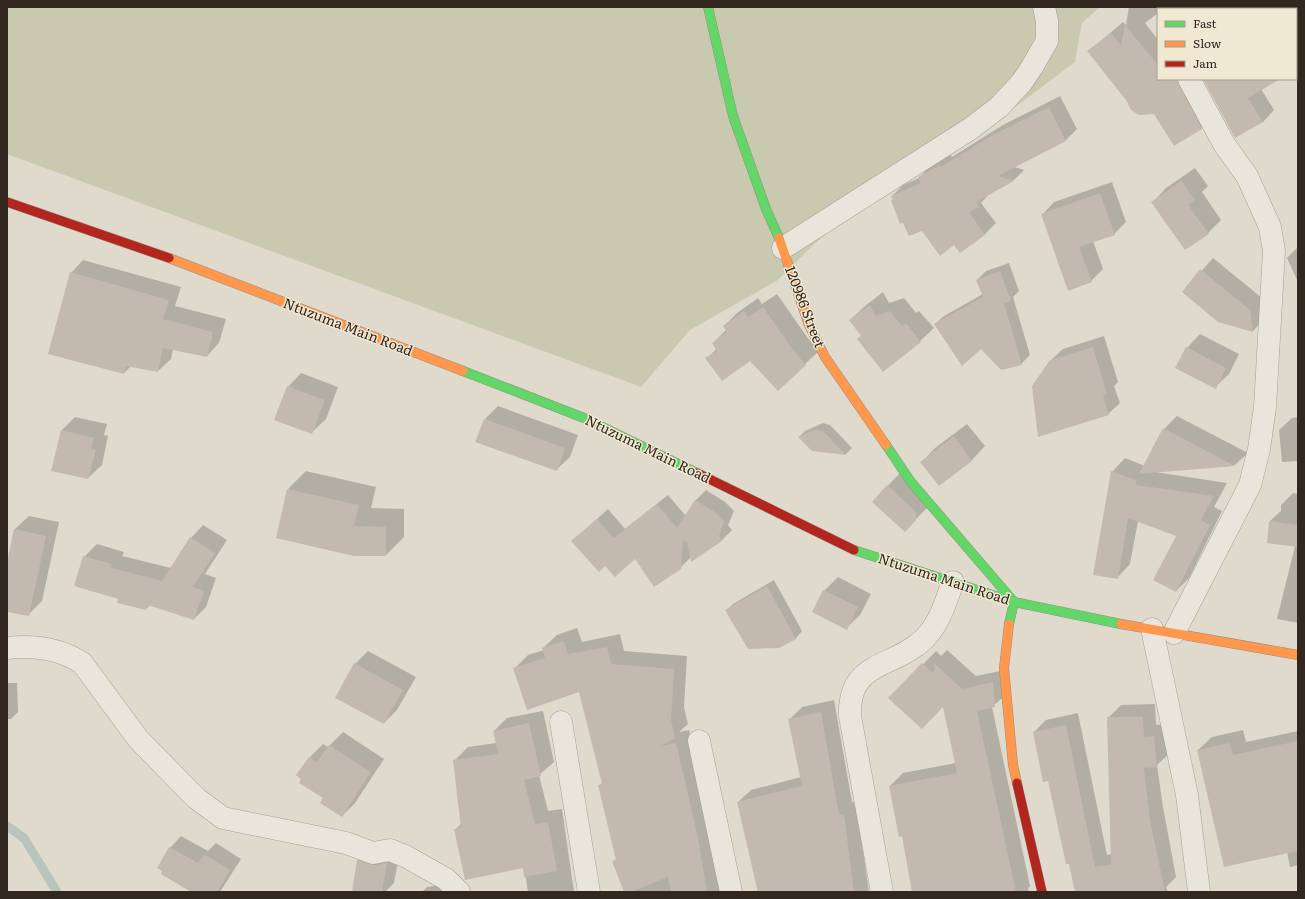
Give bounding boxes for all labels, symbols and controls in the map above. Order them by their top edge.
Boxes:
legend [1157,8,1297,80]
text: Fast [1193,14,1217,32]
text: Slow [1193,34,1222,52]
text: Jam [1193,54,1218,72]
street label: 120986 Street [781,263,831,351]
street label: Ntuzuma Main Road [281,292,416,360]
street label: Ntuzuma Main Road [582,409,715,487]
street label: Ntuzuma Main Road [876,547,1013,609]

